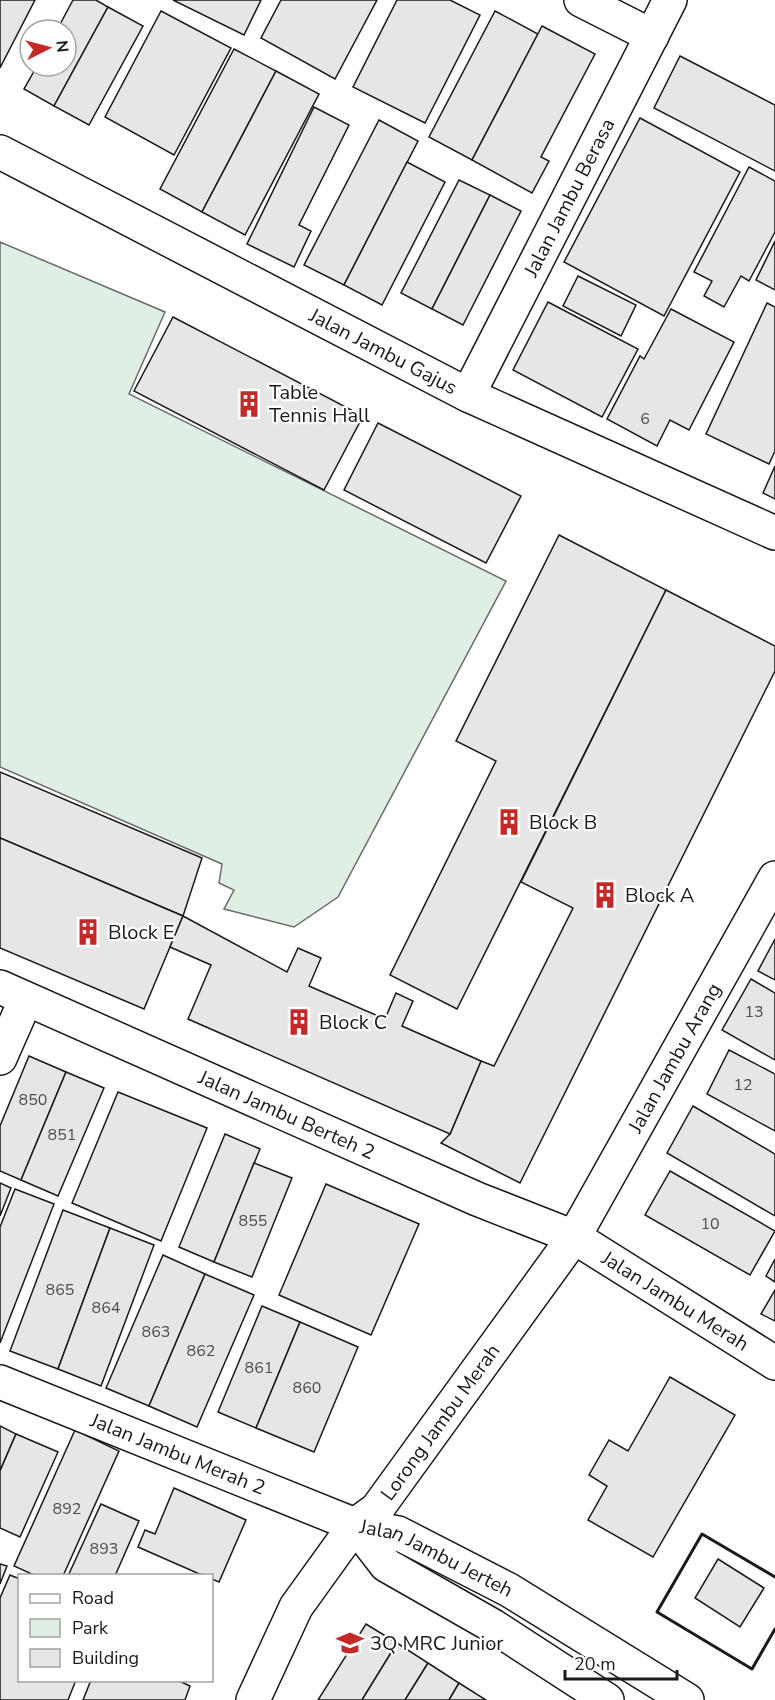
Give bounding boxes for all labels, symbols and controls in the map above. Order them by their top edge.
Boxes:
north arrow [18,18,78,78]
text: N [50,39,73,54]
street label: Jalan Jambu Berasa [517,114,621,282]
street label: Jalan Jambu Gajus [304,301,462,401]
place label: Table Tennis Hall [269,379,370,429]
building icon: Table Tennis Hall [234,389,264,419]
house number: 6 [640,408,650,430]
building icon: Block B [494,807,524,837]
place label: Block B [529,809,597,836]
building icon: Block A [590,880,620,910]
place label: Block A [625,882,695,909]
building icon: Block E [73,917,103,947]
place label: Block E [108,919,175,946]
street label: Jalan Jambu Arang [622,978,728,1139]
house number: 13 [744,1001,764,1023]
building icon: Block C [284,1007,314,1037]
place label: Block C [319,1009,387,1036]
street label: Jalan Jambu Berteh 2 [193,1064,379,1166]
house number: 12 [733,1074,753,1096]
house number: 850 [19,1089,47,1111]
house number: 851 [48,1124,76,1146]
house number: 855 [239,1210,267,1232]
house number: 10 [700,1213,720,1235]
street label: Jalan Jambu Merah [596,1244,754,1357]
house number: 865 [46,1279,74,1301]
house number: 864 [92,1297,121,1319]
house number: 863 [142,1321,170,1343]
street label: Lorong Jambu Merah [374,1339,506,1506]
house number: 862 [187,1340,215,1362]
house number: 861 [245,1357,273,1379]
house number: 860 [293,1377,321,1399]
street label: Jalan Jambu Merah 2 [86,1406,269,1502]
house number: 892 [53,1498,81,1520]
street label: Jalan Jambu Jerteh [357,1513,517,1604]
house number: 893 [90,1538,118,1560]
legend [18,1574,213,1682]
text: Road [72,1586,114,1610]
text: Park [72,1616,109,1640]
school or university icon: 3Q MRC Junior [335,1628,365,1658]
place label: 3Q MRC Junior [370,1630,503,1657]
scale bar [565,1643,678,1681]
text: Building [72,1646,139,1670]
text: 20 m [574,1652,616,1676]

